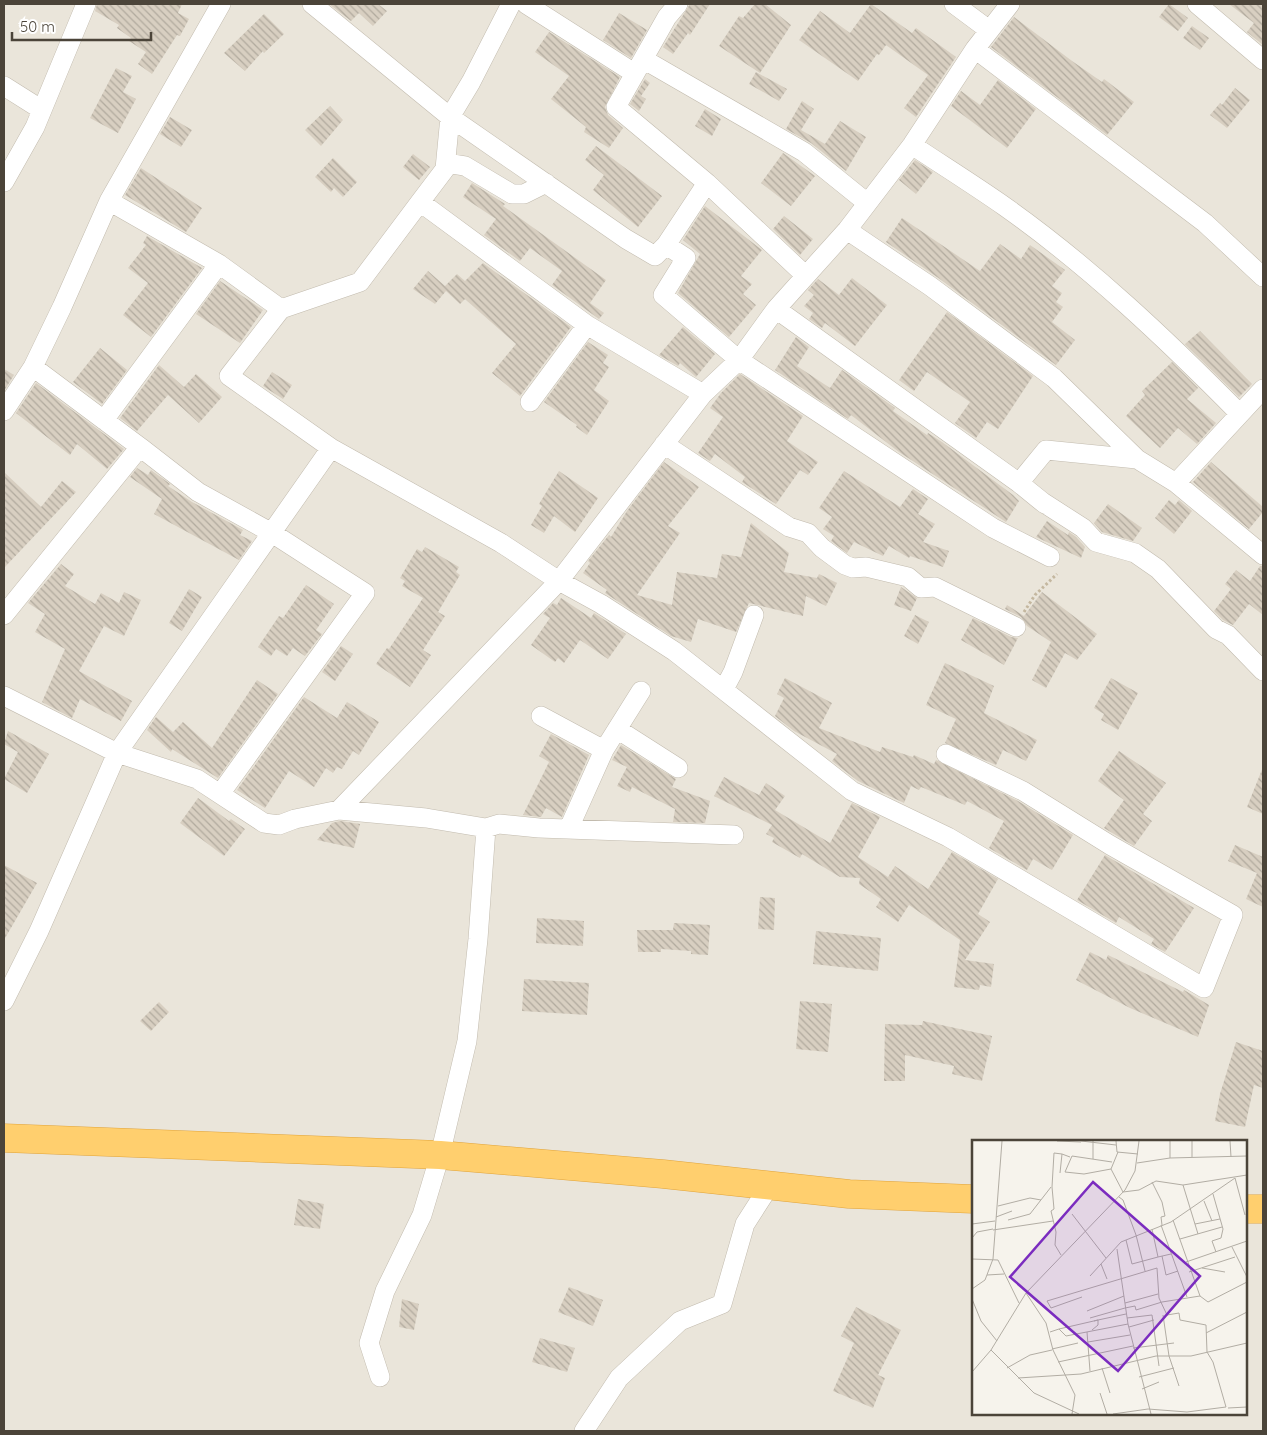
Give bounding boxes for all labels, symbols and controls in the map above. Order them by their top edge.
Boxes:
scale bar [12,10,151,42]
text: 50 m [20,17,55,36]
inset map [972,1140,1247,1415]

